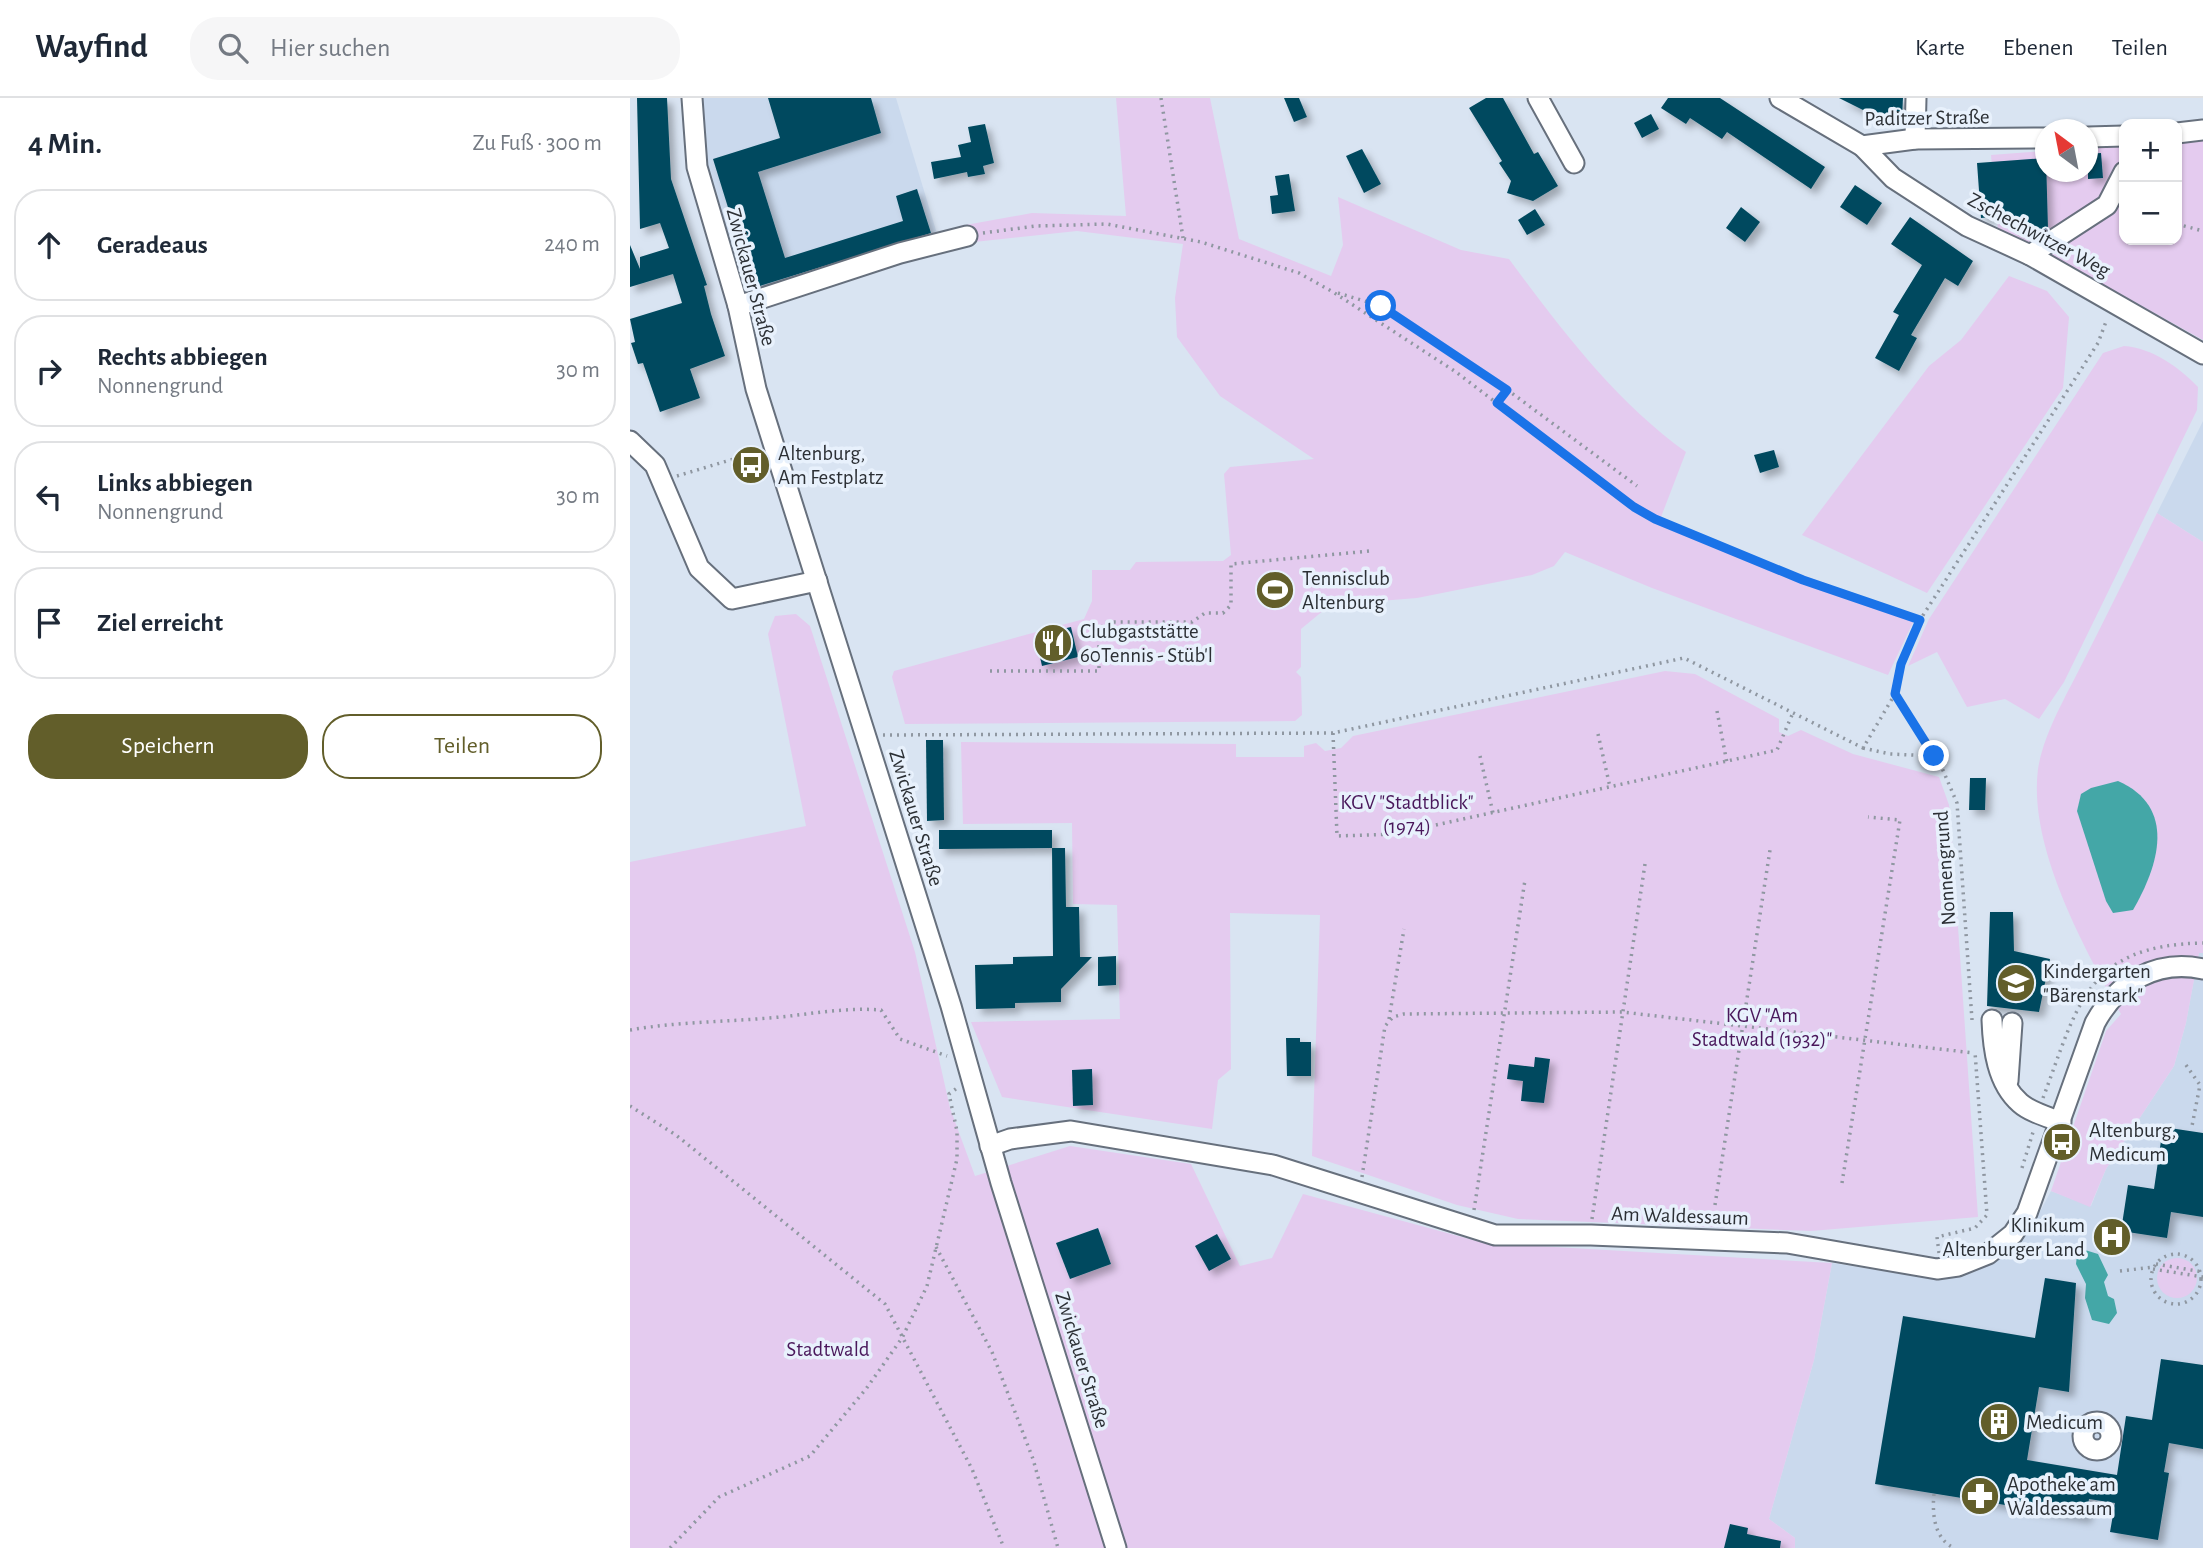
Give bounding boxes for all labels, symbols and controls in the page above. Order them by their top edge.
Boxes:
search box [190,17,680,80]
icon: search [214,29,252,67]
text: Wayfind [35,31,148,64]
text: Hier suchen [270,35,390,61]
text: Karte [1915,36,1965,60]
text: Ebenen [2003,36,2074,60]
text: Teilen [2112,36,2168,60]
street label: Paditzer Straße [1864,106,1990,130]
north arrow [2035,119,2098,182]
map controls [2119,119,2182,245]
button: + [2119,119,2182,182]
text: 4 Min. [28,129,102,159]
text: Zu Fuß · 300 m [473,132,602,155]
button: − [2119,182,2182,245]
street label: Zschechwitzer Weg [1964,189,2114,282]
street label: Zwickauer Straße [723,206,779,348]
icon: ahead [30,226,68,264]
text: Geradeaus [97,232,208,258]
text: 240 m [544,233,600,256]
route start [1365,290,1396,321]
text: Rechts abbiegen [97,344,268,370]
icon: right [30,352,68,390]
text: 30 m [556,359,600,382]
text: Nonnengrund [97,375,223,398]
place label: Altenburg, Am Festplatz [778,443,884,488]
bus stop icon: Altenburg, Am Festplatz [730,444,772,486]
text: Links abbiegen [97,470,253,496]
icon: left [30,478,68,516]
text: 30 m [556,485,600,508]
text: Nonnengrund [97,501,223,524]
place label: Tennisclub Altenburg [1302,568,1390,613]
sports icon: Tennisclub Altenburg [1254,569,1296,611]
icon: arrive [30,604,68,642]
text: Ziel erreicht [97,610,223,636]
place label: Clubgaststätte 60Tennis - Stüb'l [1080,621,1213,666]
restaurant icon: Clubgaststätte 60Tennis - Stüb'l [1032,622,1074,664]
button: Speichern [28,714,308,779]
button: Teilen [322,714,602,779]
route end [1918,740,1949,771]
street label: Zwickauer Straße [885,747,947,889]
park label: KGV "Stadtblick" (1974) [1340,792,1474,837]
street label: Nonnengrund [1930,810,1959,926]
place label: Kindergarten "Bärenstark" [2043,961,2151,1006]
school or university icon: Kindergarten "Bärenstark" [1995,962,2037,1004]
park label: KGV "Am Stadtwald (1932)" [1692,1005,1832,1050]
place label: Altenburg, Medicum [2089,1120,2176,1165]
bus stop icon: Altenburg, Medicum [2041,1121,2083,1163]
street label: Am Waldessaum [1611,1203,1749,1229]
place label: Klinikum Altenburger Land [1943,1215,2085,1260]
hospital icon: Klinikum Altenburger Land [2091,1216,2133,1258]
street label: Zwickauer Straße [1051,1289,1113,1431]
park label: Stadtwald [786,1339,870,1360]
building icon: Medicum [1978,1401,2020,1443]
place label: Medicum [2026,1412,2103,1433]
place label: Apotheke am Waldessaum [2007,1474,2116,1519]
pharmacy icon: Apotheke am Waldessaum [1959,1475,2001,1517]

